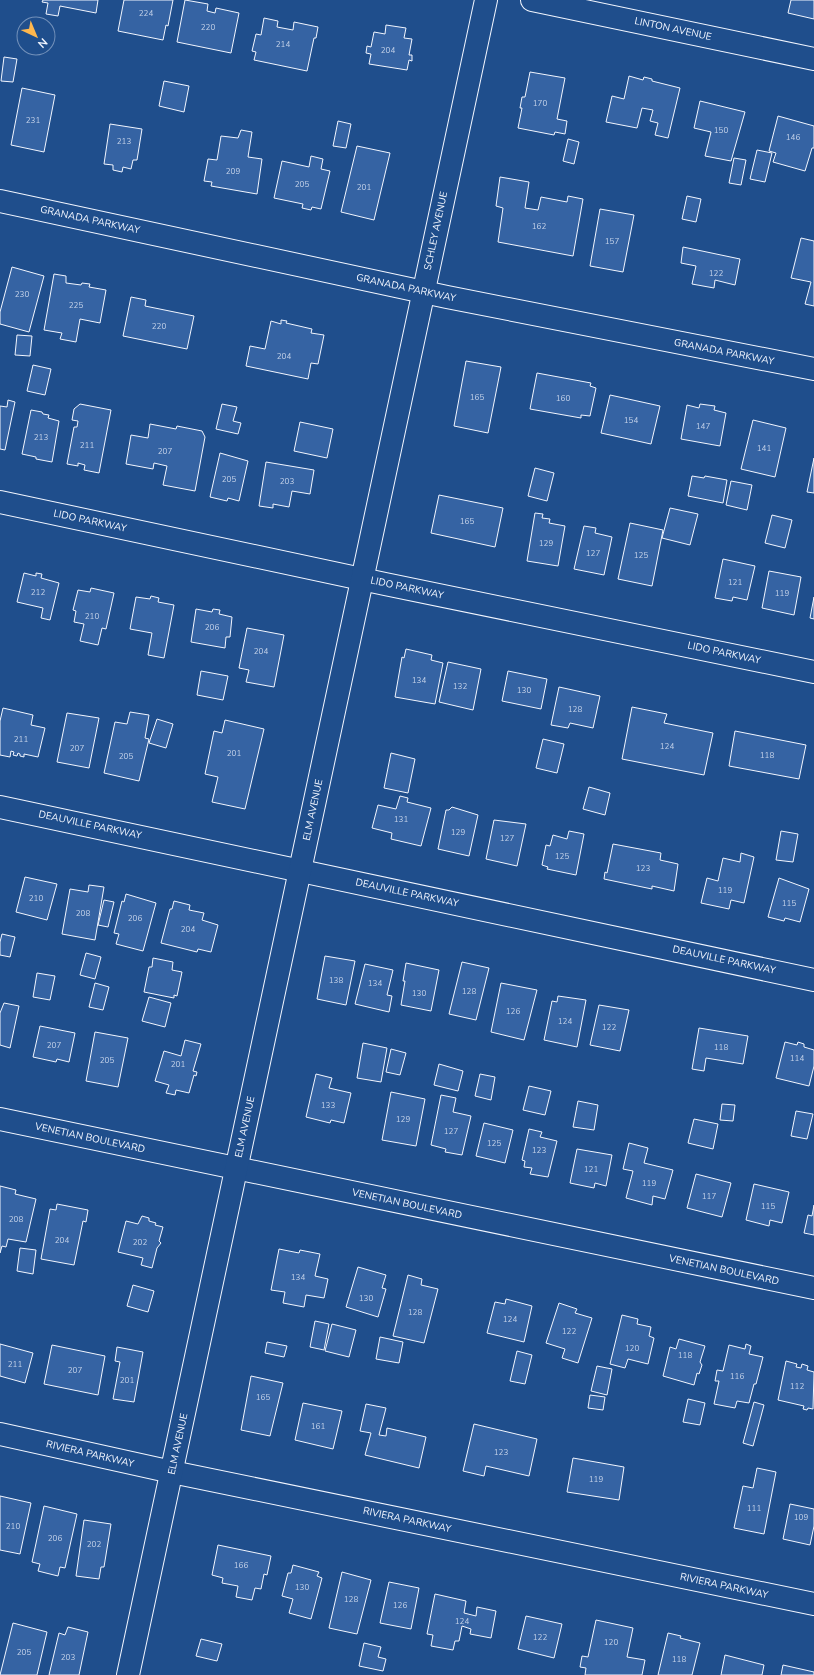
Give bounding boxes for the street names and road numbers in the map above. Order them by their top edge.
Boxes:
street label: LINTON AVENUE [633,14,713,44]
street label: SCHLEY AVENUE [421,190,451,272]
street label: GRANADA PARKWAY [39,203,142,238]
street label: GRANADA PARKWAY [355,271,458,306]
street label: GRANADA PARKWAY [673,335,776,369]
street label: LIDO PARKWAY [52,506,129,536]
street label: LIDO PARKWAY [369,573,446,603]
street label: LIDO PARKWAY [686,638,763,668]
street label: ELM AVENUE [300,778,326,842]
street label: DEAUVILLE PARKWAY [37,807,144,843]
street label: DEAUVILLE PARKWAY [354,875,461,911]
street label: DEAUVILLE PARKWAY [671,942,778,978]
street label: ELM AVENUE [232,1095,258,1159]
street label: VENETIAN BOULEVARD [33,1119,146,1157]
street label: VENETIAN BOULEVARD [350,1185,463,1223]
street label: VENETIAN BOULEVARD [667,1251,780,1289]
street label: ELM AVENUE [165,1412,191,1476]
street label: RIVIERA PARKWAY [45,1437,136,1471]
street label: RIVIERA PARKWAY [362,1504,453,1536]
street label: RIVIERA PARKWAY [679,1570,770,1602]

